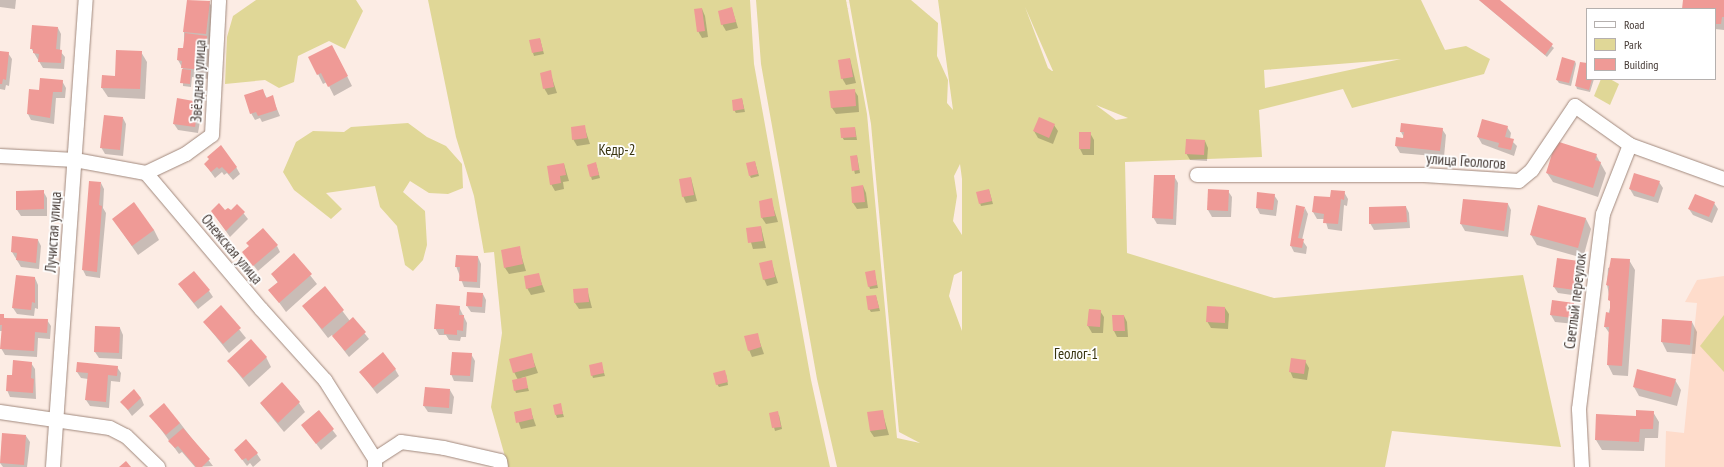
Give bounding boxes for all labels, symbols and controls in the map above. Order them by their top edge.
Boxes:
legend [1586,8,1716,80]
text: Road [1624,17,1644,32]
text: Park [1624,37,1642,52]
street label: Звёздная улица [187,39,209,123]
text: Building [1624,57,1659,72]
park label: Кедр-2 [599,141,635,159]
street label: улица Геологов [1426,149,1506,173]
street label: Лучистая улица [41,191,65,273]
street label: Онежская улица [198,210,266,288]
street label: Светлый переулок [1560,252,1590,350]
park label: Геолог-1 [1054,345,1098,363]

